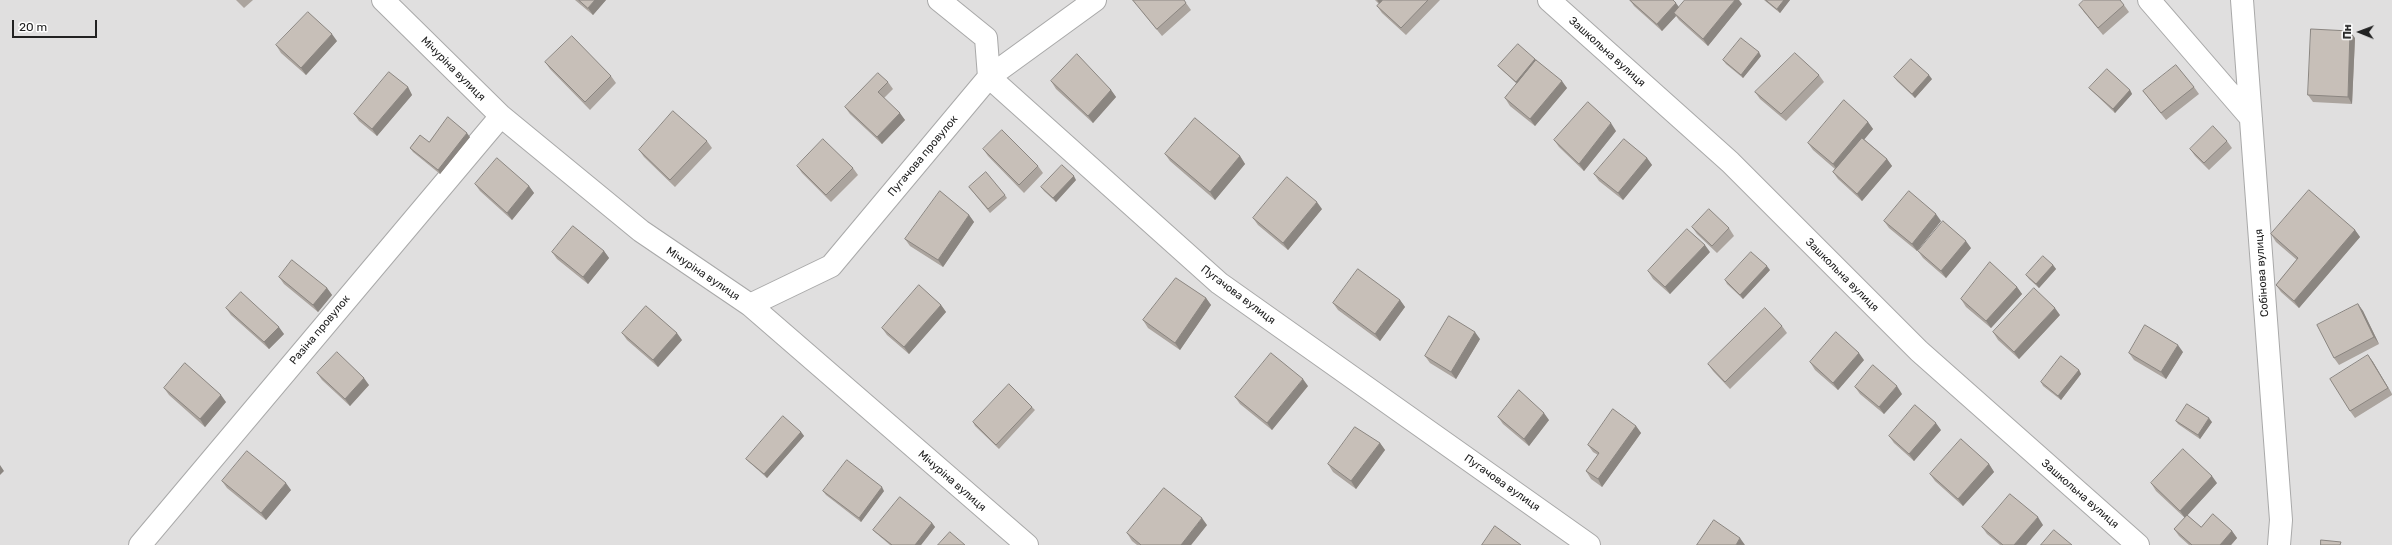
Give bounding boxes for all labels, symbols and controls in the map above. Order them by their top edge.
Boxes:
scale bar [14,12,99,38]
north arrow [2340,12,2380,52]
street label: Зашкольна вулиця [1566,14,1648,90]
text: 20 m [19,20,47,34]
text: Пн [2341,24,2354,40]
street label: Мічуріна вулиця [418,34,488,104]
street label: Пугачова провулок [885,113,961,199]
street label: Собінова вулиця [2252,228,2272,318]
street label: Зашкольна вулиця [1803,236,1881,314]
street label: Мічуріна вулиця [664,245,742,303]
street label: Пугачова вулиця [1198,263,1278,327]
street label: Разіна провулок [287,293,353,367]
street label: Мічуріна вулиця [915,448,989,514]
street label: Пугачова вулиця [1461,452,1543,514]
street label: Зашкольна вулиця [2039,457,2121,531]

